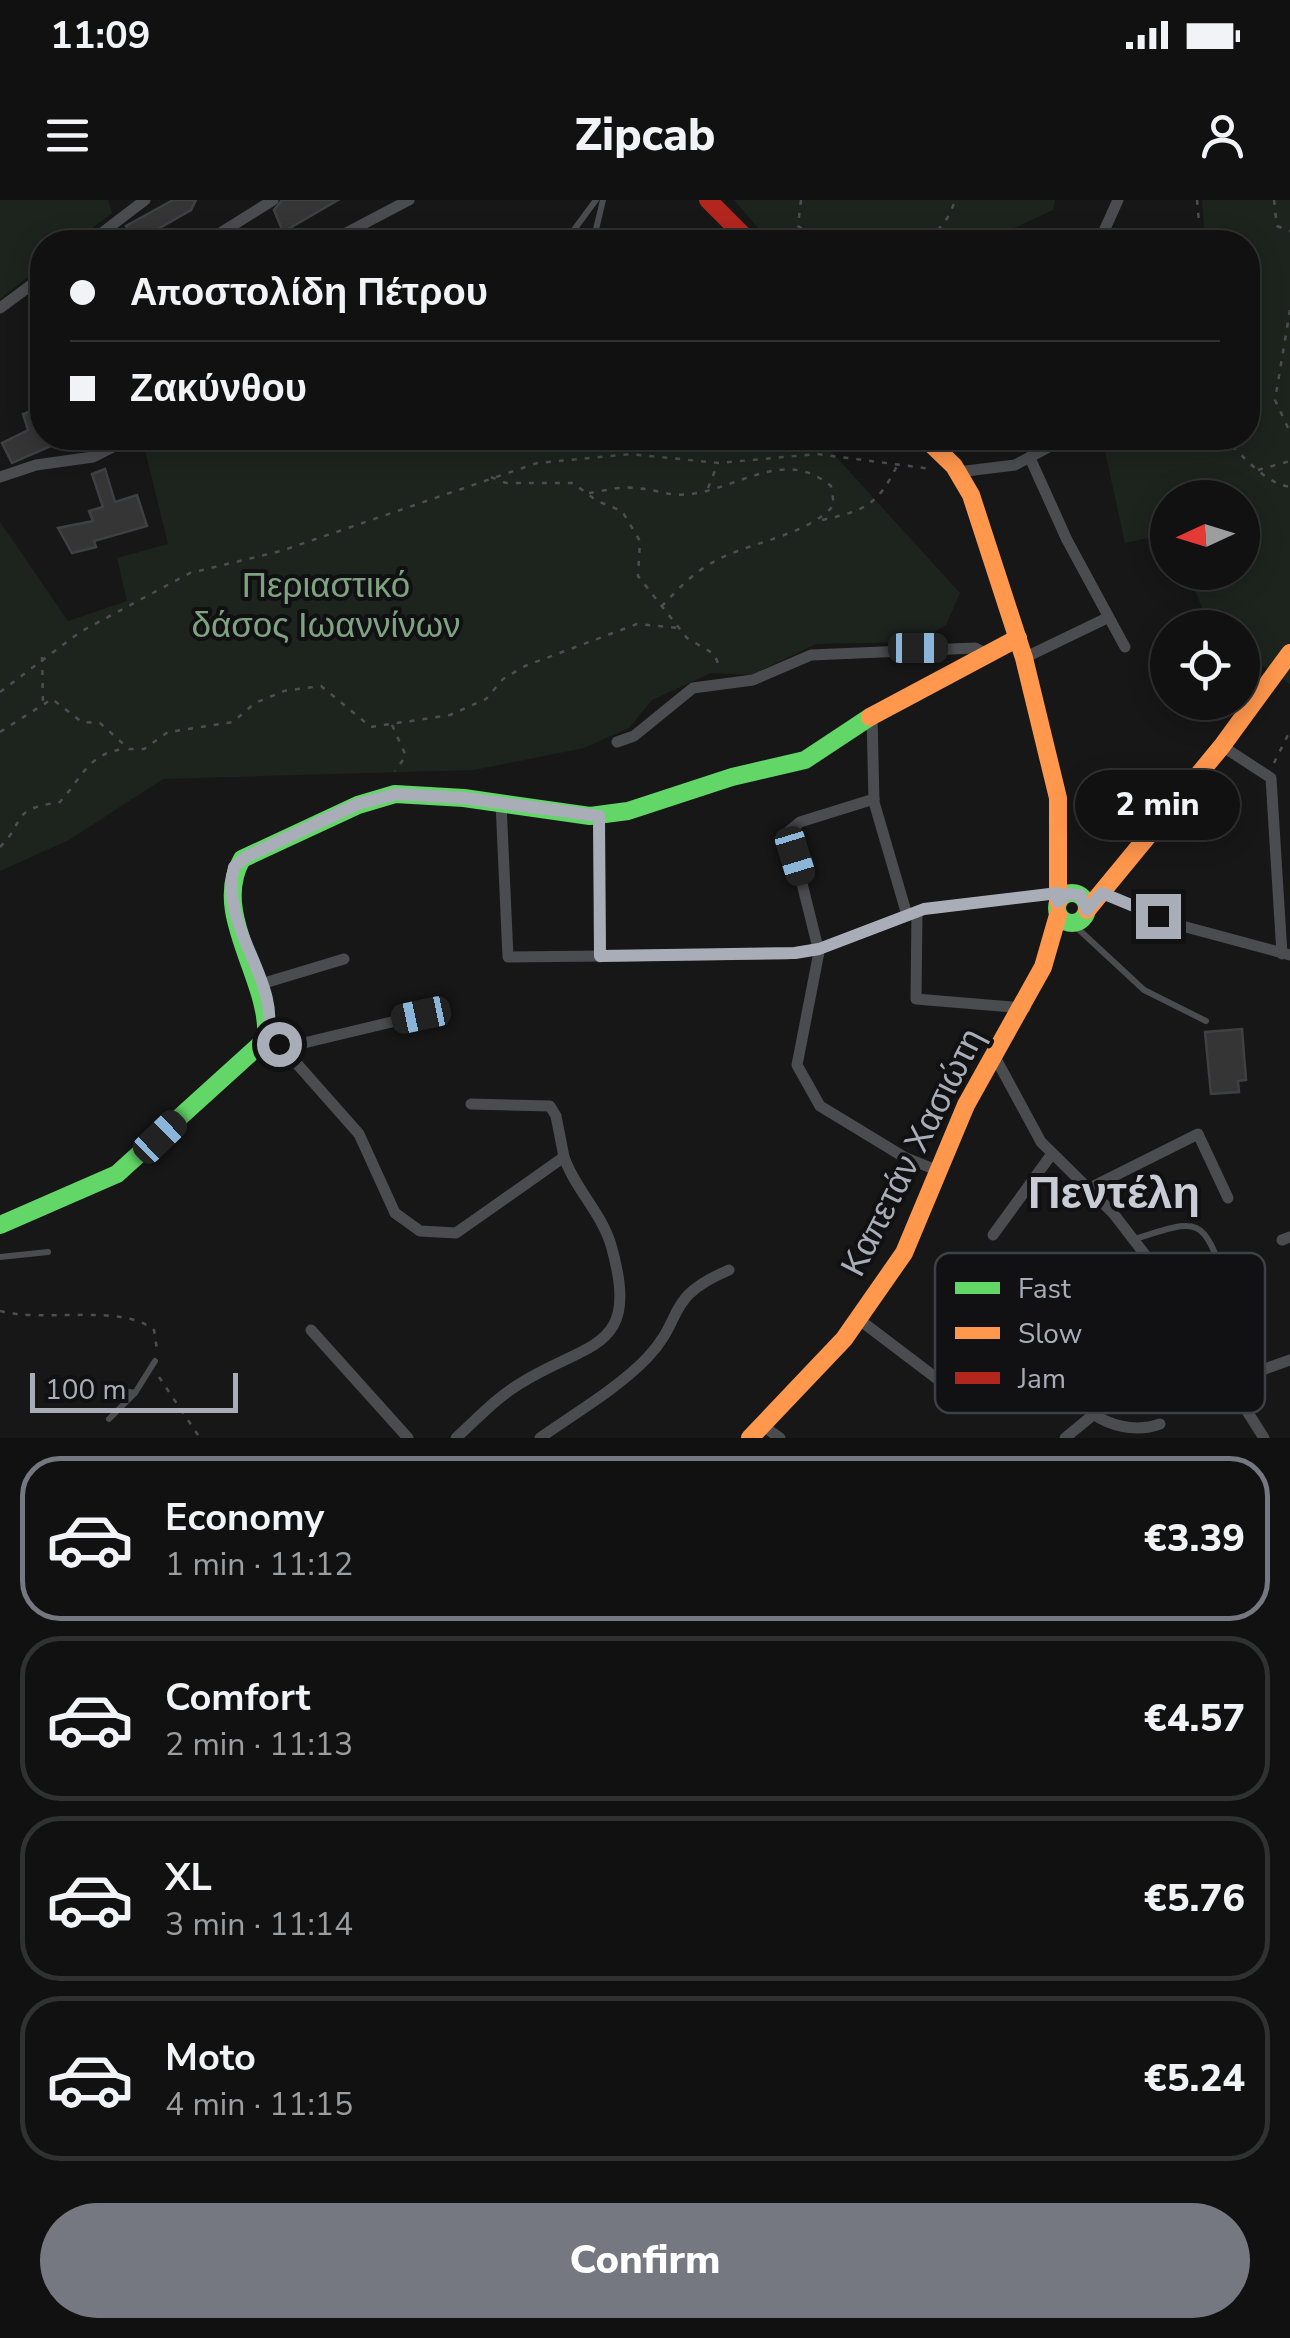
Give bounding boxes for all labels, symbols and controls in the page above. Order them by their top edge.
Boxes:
text: 11:09 [50,10,151,61]
text: Zipcab [574,105,716,166]
icon: menu [40,108,95,163]
icon: person [1195,108,1250,163]
text: Αποστολίδη Πέτρου [130,267,488,318]
text: Ζακύνθου [130,363,307,414]
north arrow [1150,480,1260,590]
map controls [1150,480,1260,720]
park label: Περιαστικό δάσος Ιωαννίνων [191,562,461,649]
button: locate [1150,610,1260,720]
car [888,633,948,663]
callout: 2 min [1076,771,1240,841]
text: 2 min [1115,783,1200,826]
car [772,823,818,889]
route end [1136,894,1181,939]
car [389,994,453,1036]
street label: Καπετάν Χασιώτη [830,1020,995,1284]
route start [257,1022,302,1067]
car [128,1105,192,1169]
district label: Πεντέλη [1028,1163,1200,1224]
legend [935,1253,1265,1413]
text: Fast [1018,1270,1071,1308]
text: Slow [1018,1315,1082,1353]
text: Jam [1017,1360,1066,1398]
scale bar [30,1368,238,1412]
text: 100 m [45,1371,127,1409]
text: Economy [165,1492,324,1543]
icon: car [45,1494,135,1584]
text: €3.39 [1144,1513,1245,1564]
text: 1 min · 11:12 [165,1543,353,1586]
text: Comfort [165,1672,310,1723]
icon: car [45,1674,135,1764]
text: €4.57 [1144,1693,1245,1744]
text: 2 min · 11:13 [165,1723,353,1766]
text: XL [165,1852,212,1903]
icon: car [45,1854,135,1944]
text: €5.76 [1144,1873,1245,1924]
text: 3 min · 11:14 [165,1903,353,1946]
text: Moto [165,2032,256,2083]
icon: car [45,2034,135,2124]
text: €5.24 [1144,2053,1245,2104]
text: 4 min · 11:15 [165,2083,353,2126]
button: Confirm [40,2203,1250,2318]

